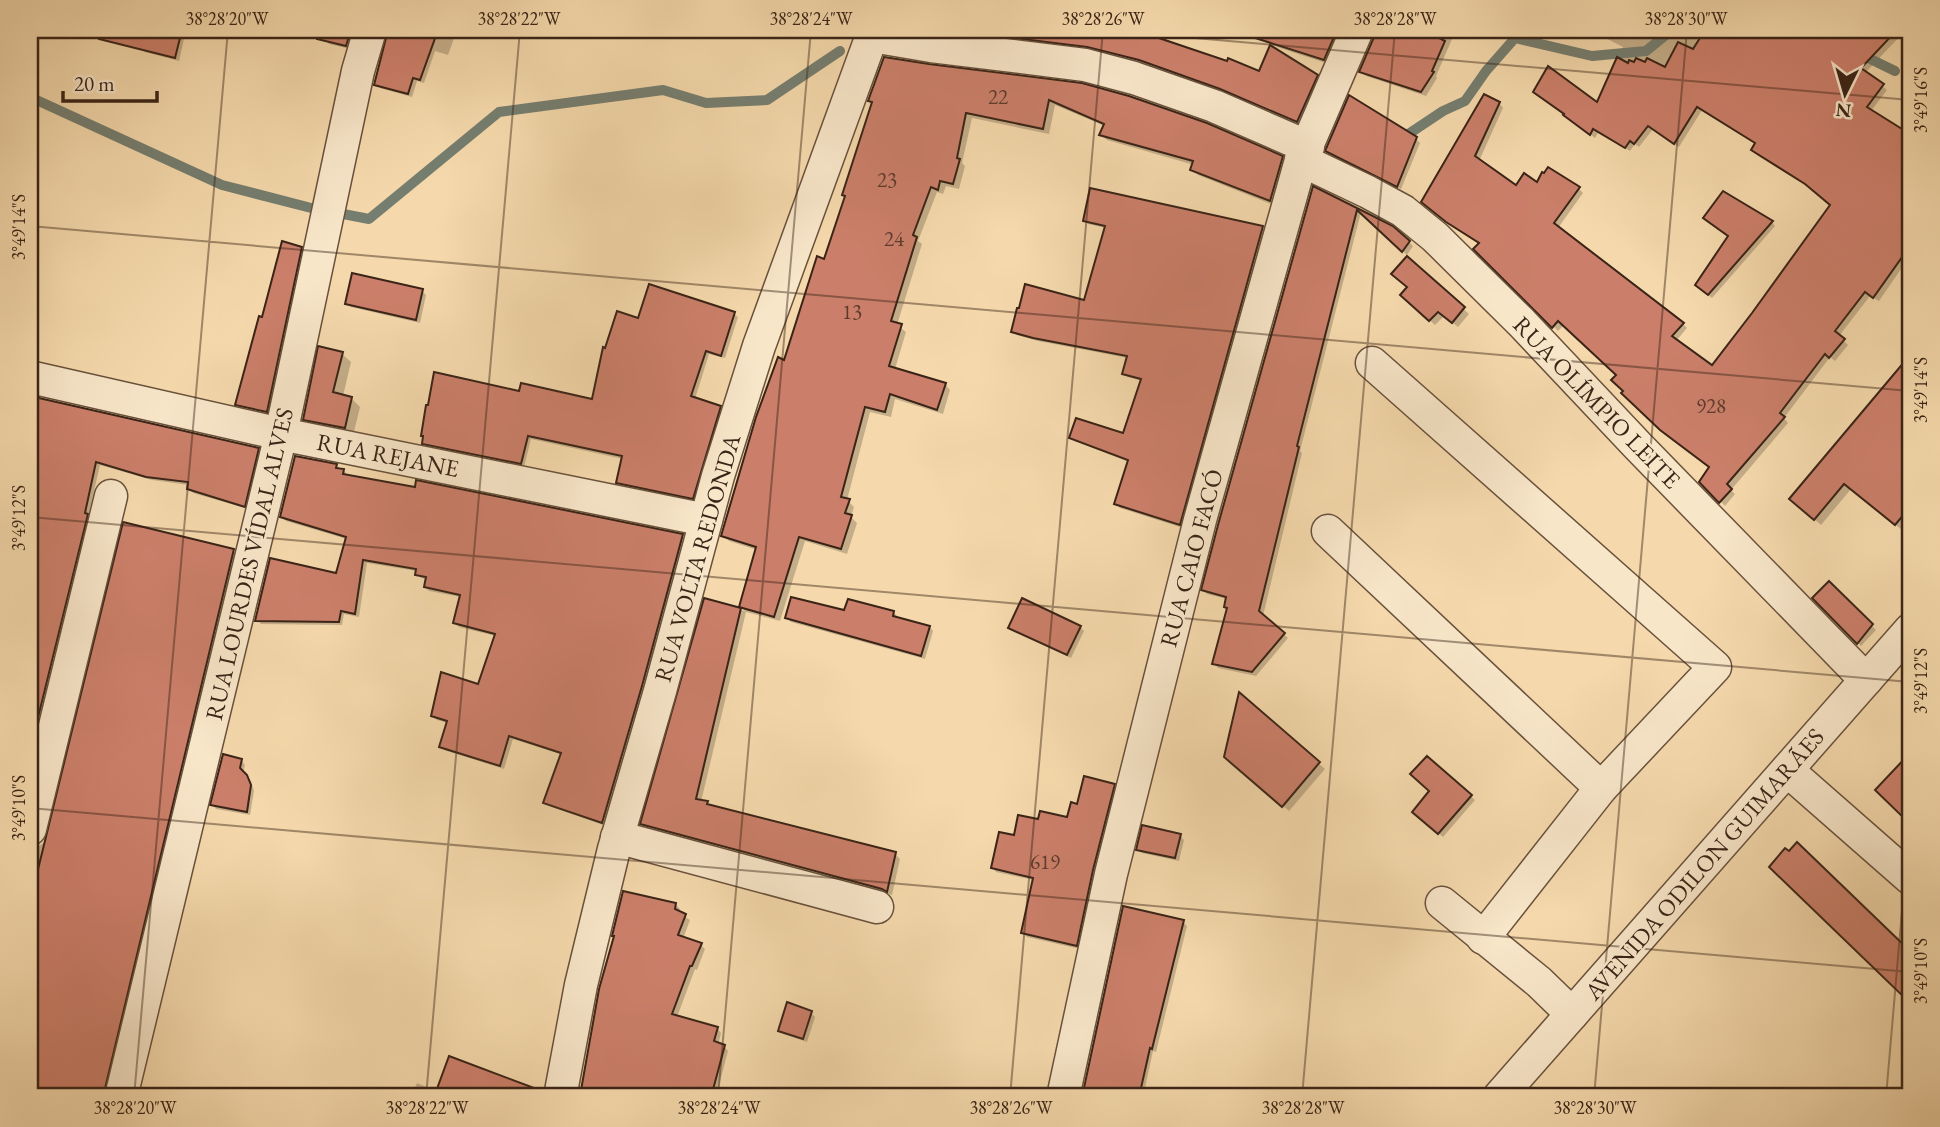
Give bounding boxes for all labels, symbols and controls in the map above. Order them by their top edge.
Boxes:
text: 38°28'20"W [185,7,269,30]
text: 38°28'22"W [477,7,561,30]
text: 38°28'24"W [769,7,853,30]
text: 38°28'26"W [1061,7,1145,30]
text: 38°28'28"W [1353,7,1437,30]
text: 38°28'30"W [1644,7,1728,30]
scale bar [63,60,158,104]
north arrow [1811,60,1881,130]
text: 3°49'16"S [1909,67,1932,133]
text: 20 m [74,70,115,97]
house number: 22 [988,83,1008,110]
text: N [1834,97,1852,124]
house number: 23 [877,166,897,193]
text: 3°49'14"S [7,194,30,260]
house number: 24 [884,225,905,252]
house number: 13 [842,298,862,325]
street label: RUA OLÍMPIO LEITE [1507,309,1687,495]
text: 3°49'14"S [1909,357,1932,423]
house number: 928 [1696,392,1726,419]
street label: RUA LOURDES VÍDAL ALVES [198,405,300,723]
street label: RUA REJANE [314,426,462,484]
street label: RUA VOLTA REDONDA [647,430,747,686]
street label: RUA CAIO FACÓ [1152,466,1230,650]
text: 3°49'12"S [7,485,30,551]
text: 3°49'12"S [1909,648,1932,714]
street label: AVENIDA ODILON GUIMARÃES [1577,722,1831,1007]
text: 3°49'10"S [7,775,30,841]
house number: 619 [1030,848,1060,875]
text: 3°49'10"S [1909,938,1932,1004]
text: 38°28'20"W [93,1096,177,1119]
text: 38°28'22"W [385,1096,469,1119]
text: 38°28'24"W [677,1096,761,1119]
text: 38°28'26"W [969,1096,1053,1119]
text: 38°28'28"W [1261,1096,1345,1119]
text: 38°28'30"W [1553,1096,1637,1119]

